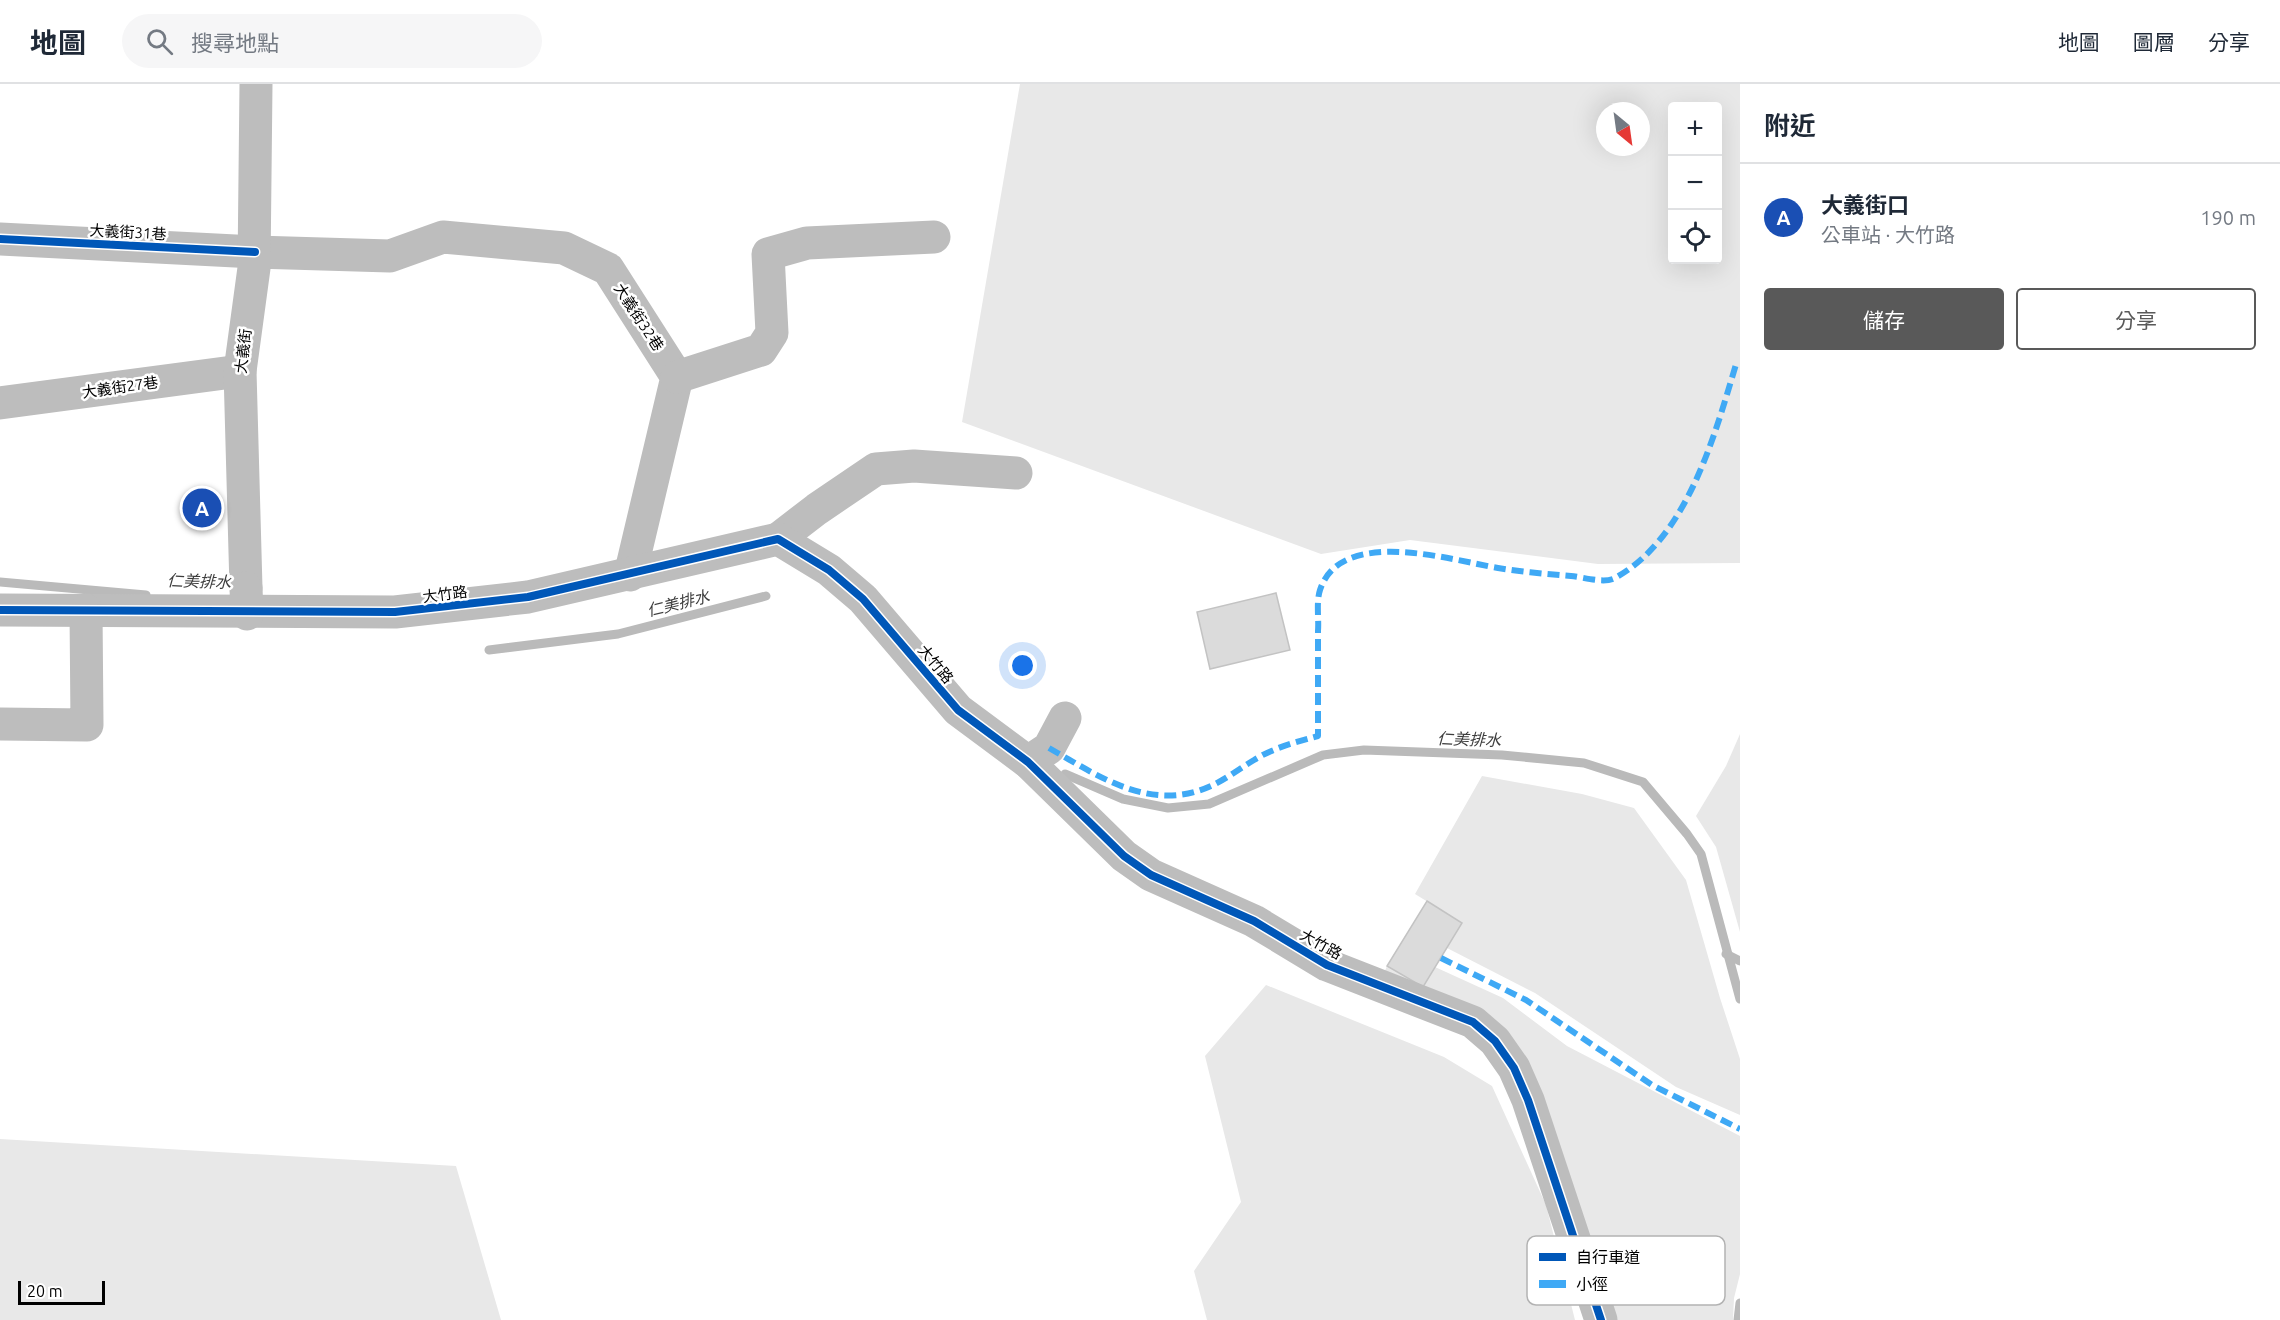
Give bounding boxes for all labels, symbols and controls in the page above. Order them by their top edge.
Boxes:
search box [122,14,542,68]
icon: search [143,25,176,58]
text: 地圖 [30,27,86,58]
text: 搜尋地點 [191,30,279,55]
text: 地圖 [2058,30,2100,54]
text: 圖層 [2133,30,2175,54]
text: 分享 [2208,30,2250,54]
north arrow [1596,102,1650,156]
map controls [1668,102,1722,264]
button: + [1668,102,1722,156]
text: 附近 [1764,111,1816,140]
button: − [1668,156,1722,210]
text: 大義街口 [1821,192,1909,217]
text: A [1776,206,1791,229]
text: 190 m [2200,206,2256,229]
button: locate [1668,210,1722,264]
street label: 大義街31巷 [89,221,167,243]
text: 公車站 · 大竹路 [1821,223,1955,246]
street label: 大義街32巷 [611,280,667,354]
button: 儲存 [1764,288,2004,350]
button: 分享 [2016,288,2256,350]
street label: 大義街 [232,328,254,374]
street label: 大義街27巷 [81,373,159,401]
pin: A [182,486,222,530]
water label: 仁美排水 [167,571,232,591]
street label: 大竹路 [422,583,468,605]
water label: 仁美排水 [645,586,712,619]
street label: 大竹路 [915,641,957,687]
your location [1008,651,1037,680]
water label: 仁美排水 [1437,729,1502,749]
street label: 大竹路 [1297,926,1345,962]
legend [1527,1236,1725,1305]
text: 自行車道 [1576,1248,1640,1266]
text: 小徑 [1576,1275,1608,1293]
scale bar [18,1278,105,1306]
text: 20 m [27,1282,63,1300]

